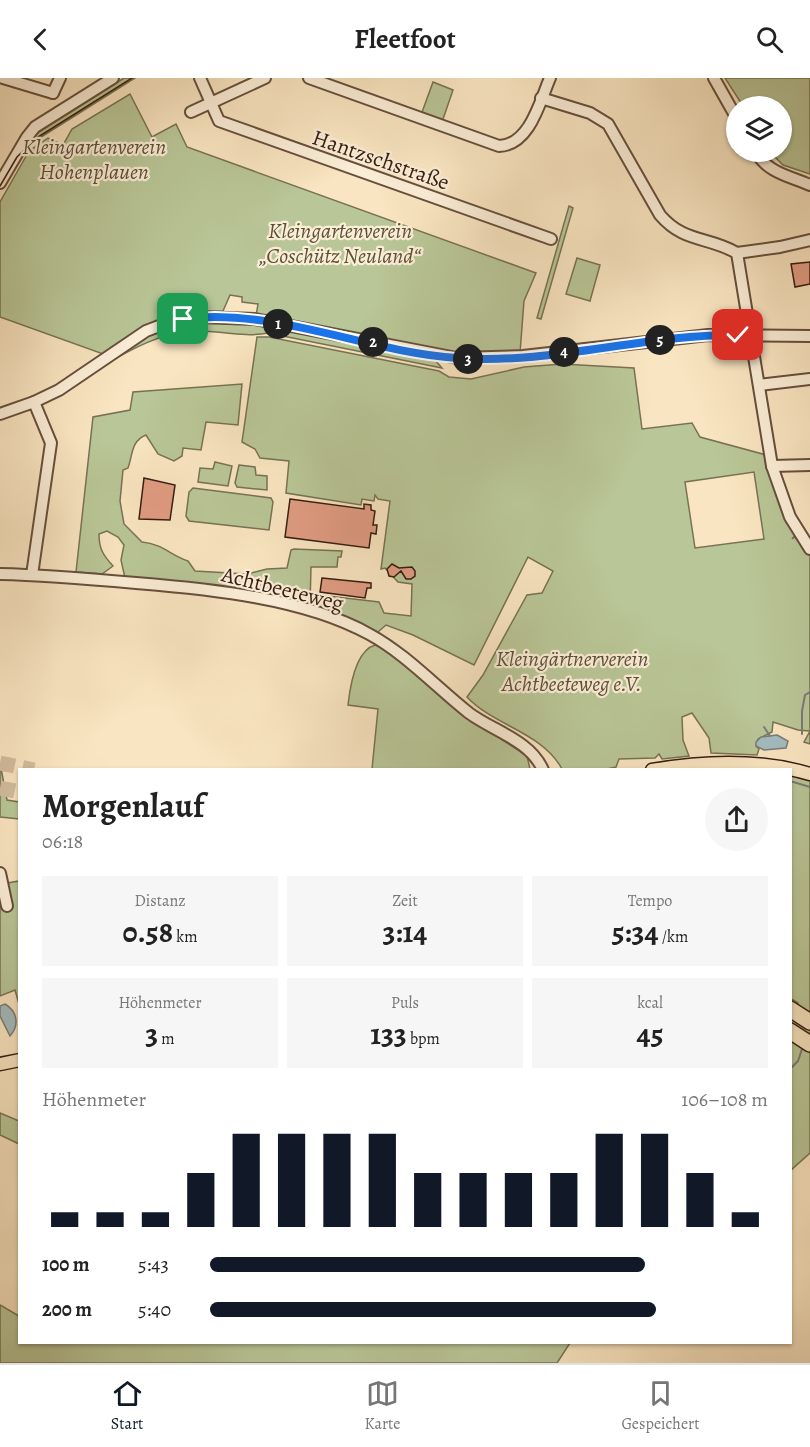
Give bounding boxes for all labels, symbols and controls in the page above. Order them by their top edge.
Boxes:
text: Fleetfoot [354,21,456,57]
icon: back [24,23,57,56]
icon: search [753,23,786,56]
map controls [726,96,792,162]
button: layers [726,96,792,162]
street label: Hantzschstraße [308,122,453,197]
park label: Kleingartenverein Hohenplauen [22,132,166,187]
park label: Kleingartenverein „Coschütz Neuland“ [258,216,421,271]
pin [157,293,208,344]
icon: arrive [166,302,199,335]
pin: 1 [263,309,293,339]
pin [712,309,763,360]
text: 1 [275,313,281,335]
icon: check [721,318,754,351]
pin: 5 [645,325,675,355]
pin: 2 [358,327,388,357]
text: 5 [657,329,663,351]
text: 2 [369,331,377,353]
pin: 4 [549,337,579,367]
text: 4 [560,341,568,363]
pin: 3 [453,344,483,374]
text: 3 [465,348,471,370]
street label: Achtbeeteweg [218,559,347,619]
park label: Kleingärtnerverein Achtbeeteweg e.V. [496,644,648,699]
text: Morgenlauf [42,783,204,828]
button: share [705,788,768,851]
text: 06:18 [42,828,83,855]
text: Distanz [134,890,186,912]
text: Zeit [392,890,418,912]
text: Tempo [628,890,672,912]
text: 0.58 [123,912,173,952]
text: 3:14 [383,912,427,952]
text: 5:34 [612,912,659,952]
text: km [173,926,198,948]
text: /km [659,926,688,948]
text: Höhenmeter [118,992,202,1014]
text: Puls [391,992,419,1014]
text: kcal [637,992,663,1014]
text: 3 [145,1014,158,1054]
text: 133 [370,1014,407,1054]
text: 45 [637,1014,663,1054]
text: m [158,1028,175,1050]
text: bpm [407,1028,440,1050]
text: Höhenmeter [42,1086,146,1113]
text: 106–108 m [681,1086,768,1113]
text: 100 m [42,1251,90,1278]
text: 5:43 [138,1251,169,1278]
text: 200 m [42,1296,92,1323]
text: 5:40 [138,1296,171,1323]
tab: Start [111,1377,144,1435]
tab: Karte [365,1377,400,1435]
tab: Gespeichert [622,1377,699,1435]

